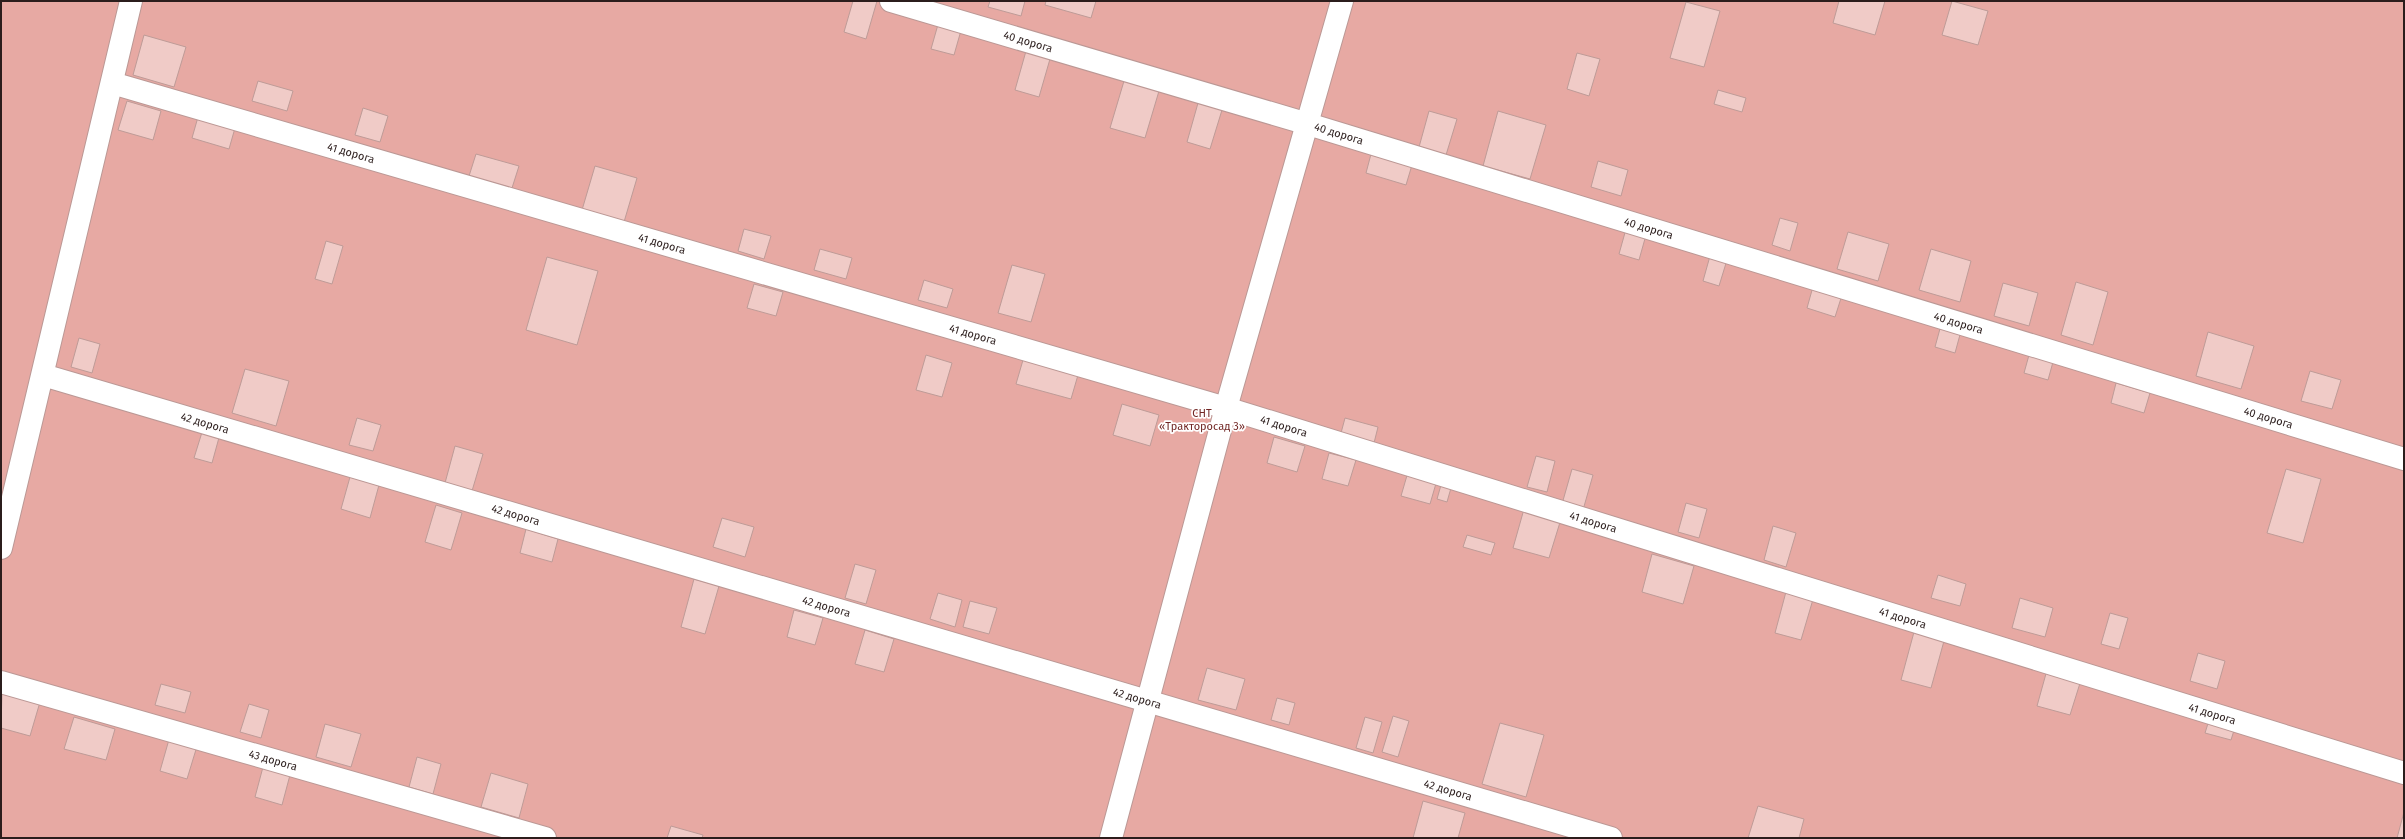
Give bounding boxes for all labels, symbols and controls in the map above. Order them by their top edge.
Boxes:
street label: 40 дорога [1002,28,1054,55]
street label: 40 дорога [1313,120,1365,147]
street label: 41 дорога [326,140,376,166]
street label: 40 дорога [1623,214,1675,242]
street label: 41 дорога [637,230,687,257]
street label: 40 дорога [1932,309,1985,336]
street label: 41 дорога [948,321,998,347]
street label: 40 дорога [2242,404,2295,431]
park label: СНТ «Тракторосад 3» [1159,407,1245,433]
street label: 42 дорога [179,410,231,436]
street label: 41 дорога [1259,413,1309,439]
street label: 42 дорога [490,501,542,528]
street label: 41 дорога [1568,508,1619,535]
street label: 42 дорога [801,593,852,620]
street label: 41 дорога [1878,604,1928,631]
street label: 42 дорога [1112,685,1163,711]
street label: 41 дорога [2187,700,2238,727]
street label: 43 дорога [247,747,299,773]
street label: 42 дорога [1422,777,1474,803]

